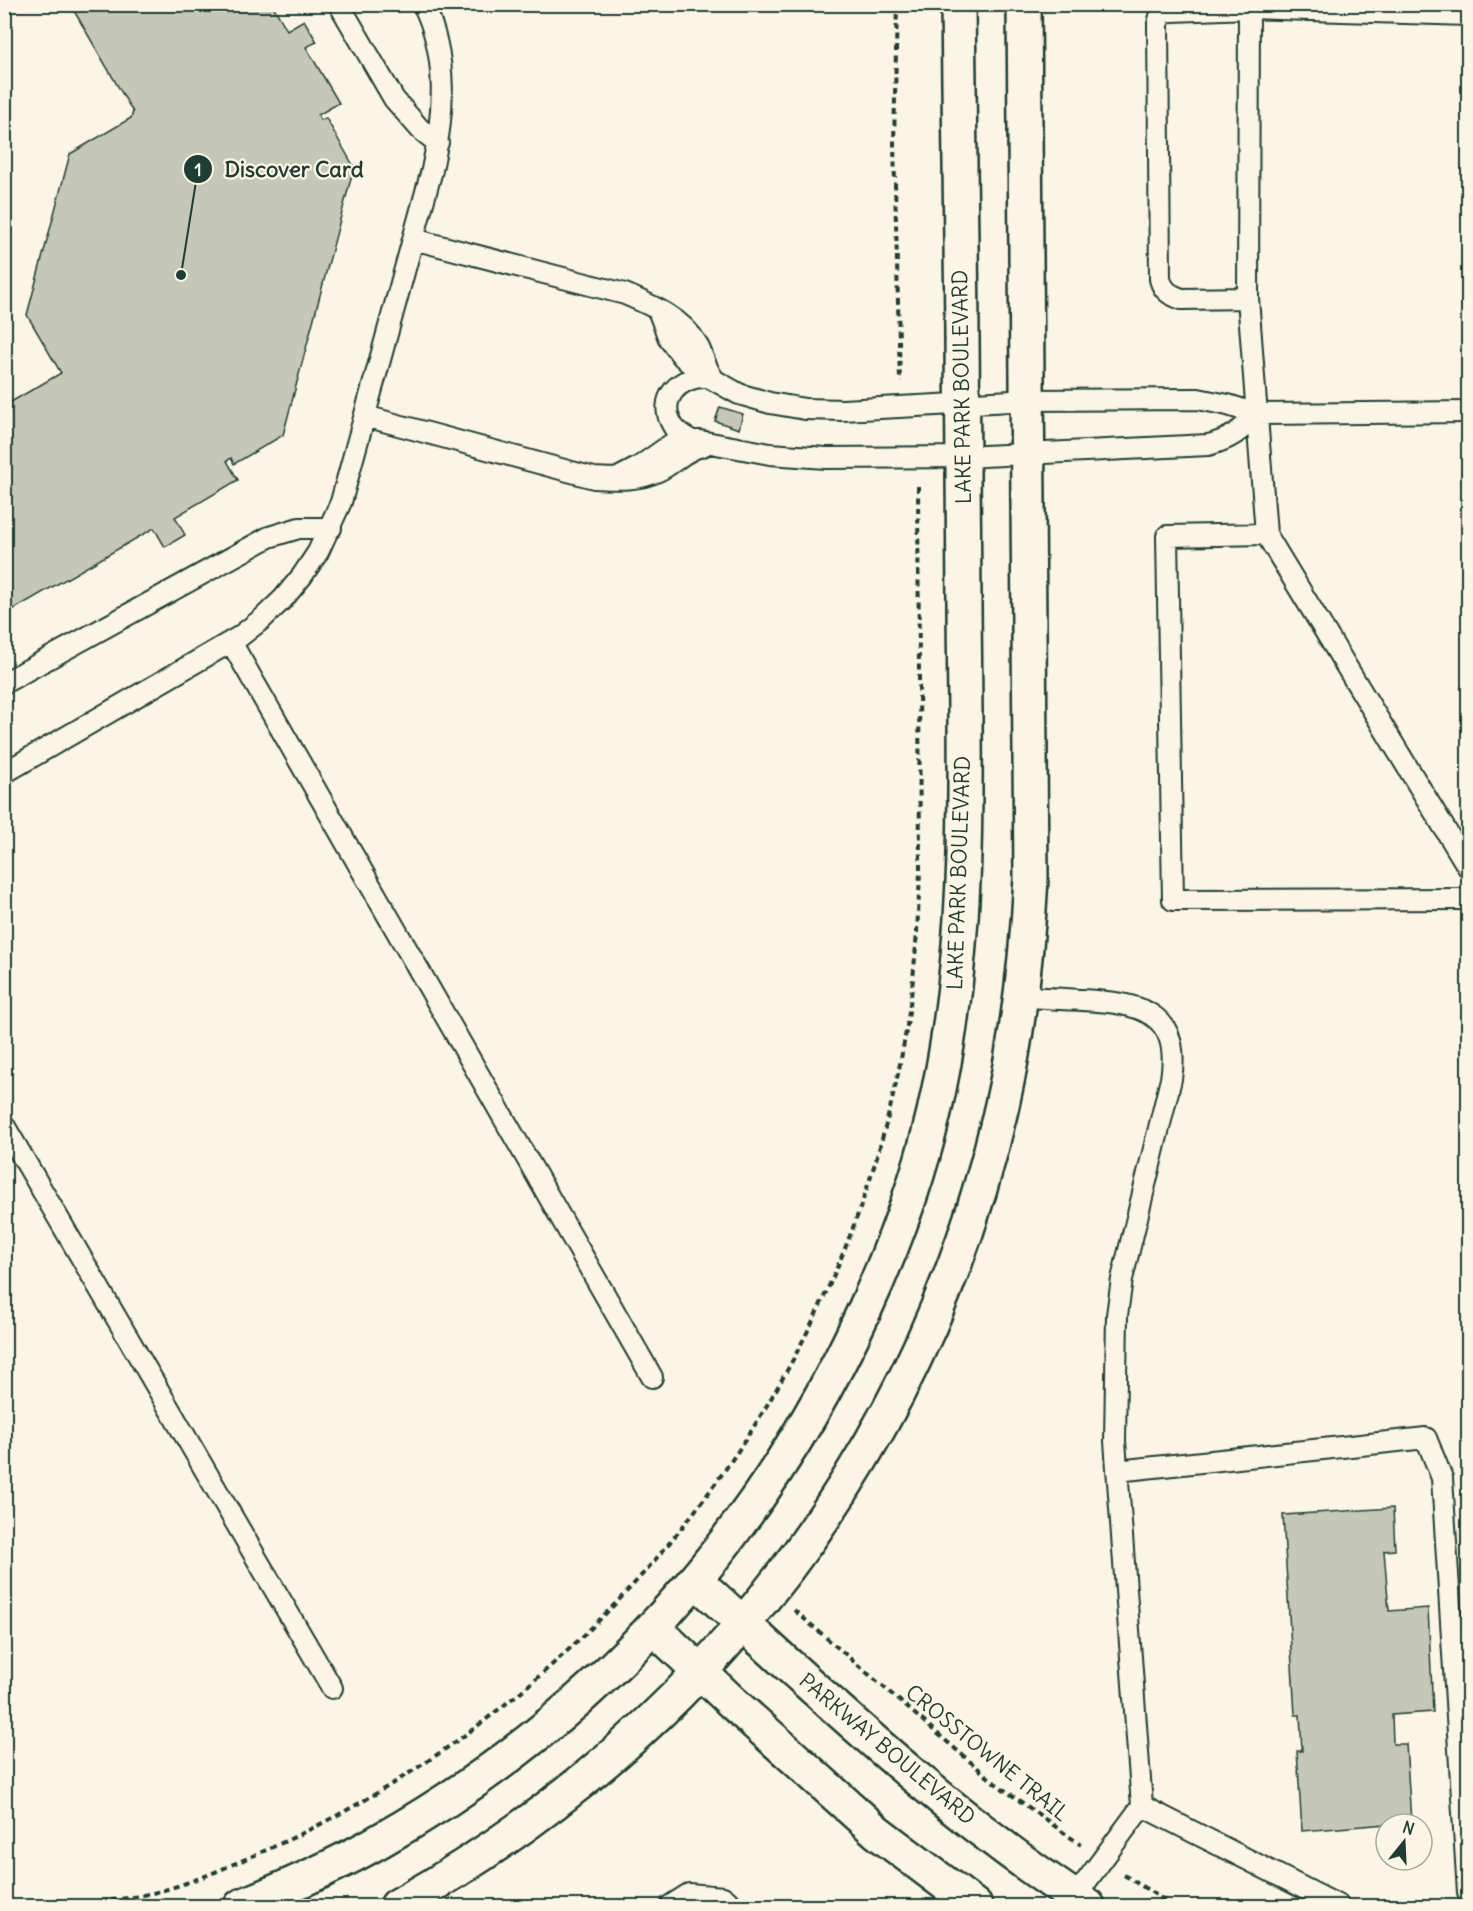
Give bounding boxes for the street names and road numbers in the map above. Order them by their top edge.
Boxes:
street label: LAKE PARK BOULEVARD [946,270,977,504]
street label: LAKE PARK BOULEVARD [941,755,976,991]
street label: PARKWAY BOULEVARD [794,1667,981,1830]
street label: CROSSTOWNE TRAIL [900,1678,1075,1827]

